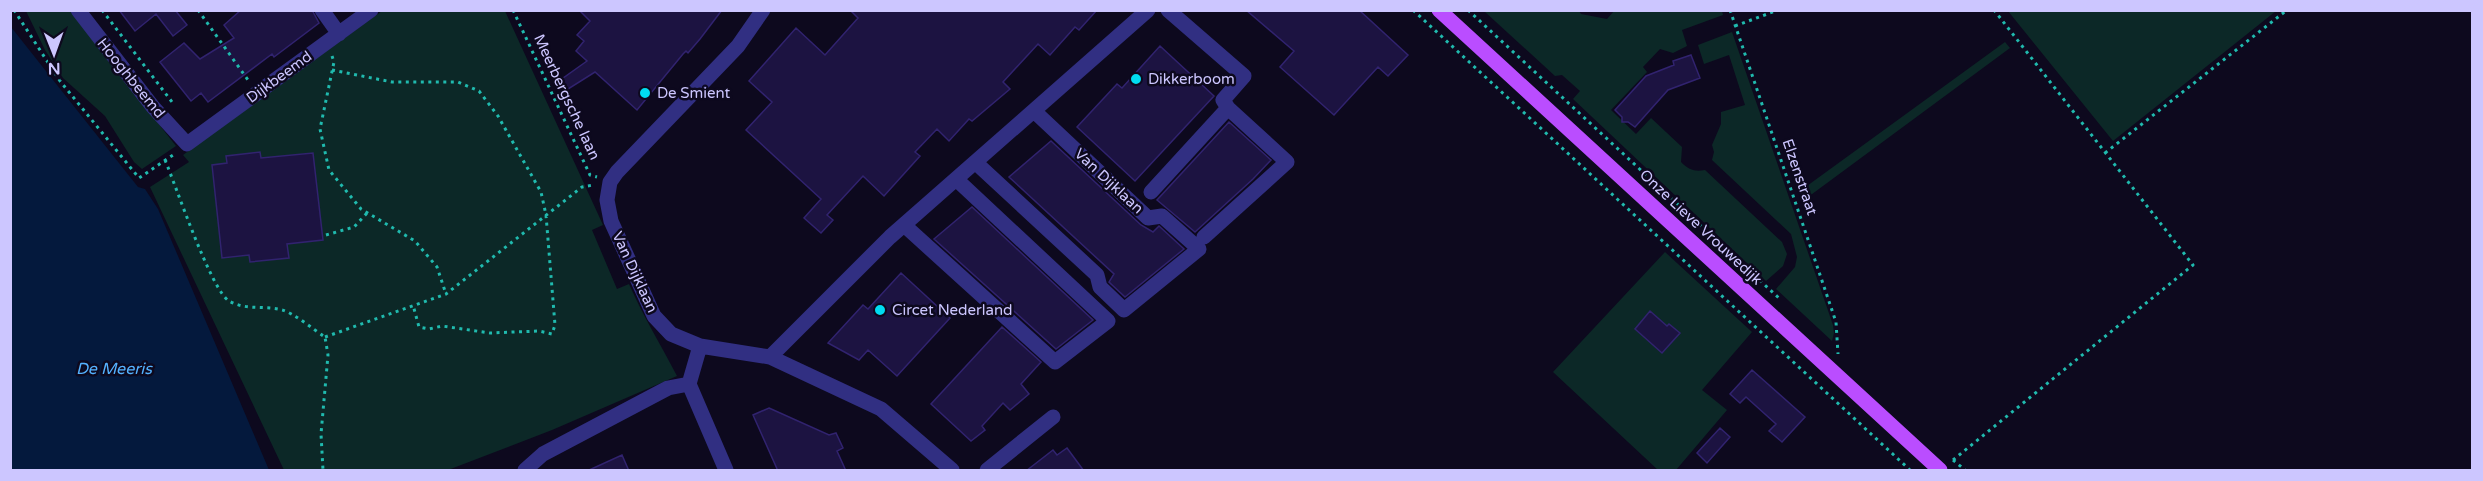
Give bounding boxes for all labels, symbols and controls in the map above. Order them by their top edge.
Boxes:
north arrow [24,24,84,84]
street label: Meerbergsche laan [530,31,604,163]
street label: Hooghbeemd [93,34,169,122]
street label: Dijkbeemd [243,47,315,107]
text: N [48,58,61,78]
place label: Dikkerboom [1148,70,1235,88]
marker: Dikkerboom [1129,72,1143,86]
place label: De Smient [657,84,730,102]
marker: De Smient [638,86,652,100]
street label: Elzenstraat [1779,137,1822,218]
street label: Van Dijklaan [1071,145,1147,217]
street label: Onze Lieve Vrouwedijk [1636,166,1766,288]
street label: Van Dijklaan [608,228,662,316]
place label: Circet Nederland [892,301,1013,319]
marker: Circet Nederland [873,303,887,317]
water label: De Meeris [76,359,153,379]

